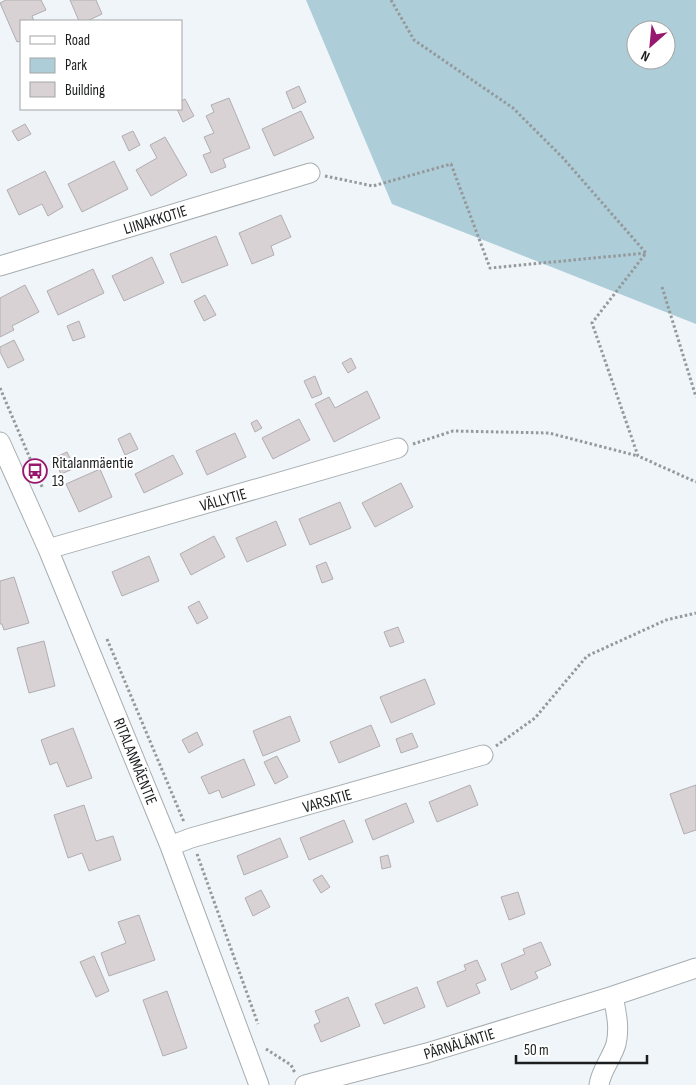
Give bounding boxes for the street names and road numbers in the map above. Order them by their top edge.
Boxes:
street label: LIINAKKOTIE [121,202,190,239]
street label: VÄLLYTIE [198,485,249,516]
street label: RITALANMÄENTIE [109,715,161,808]
street label: VARSATIE [301,785,354,818]
street label: PÄRNÄLÄNTIE [422,1025,497,1064]

